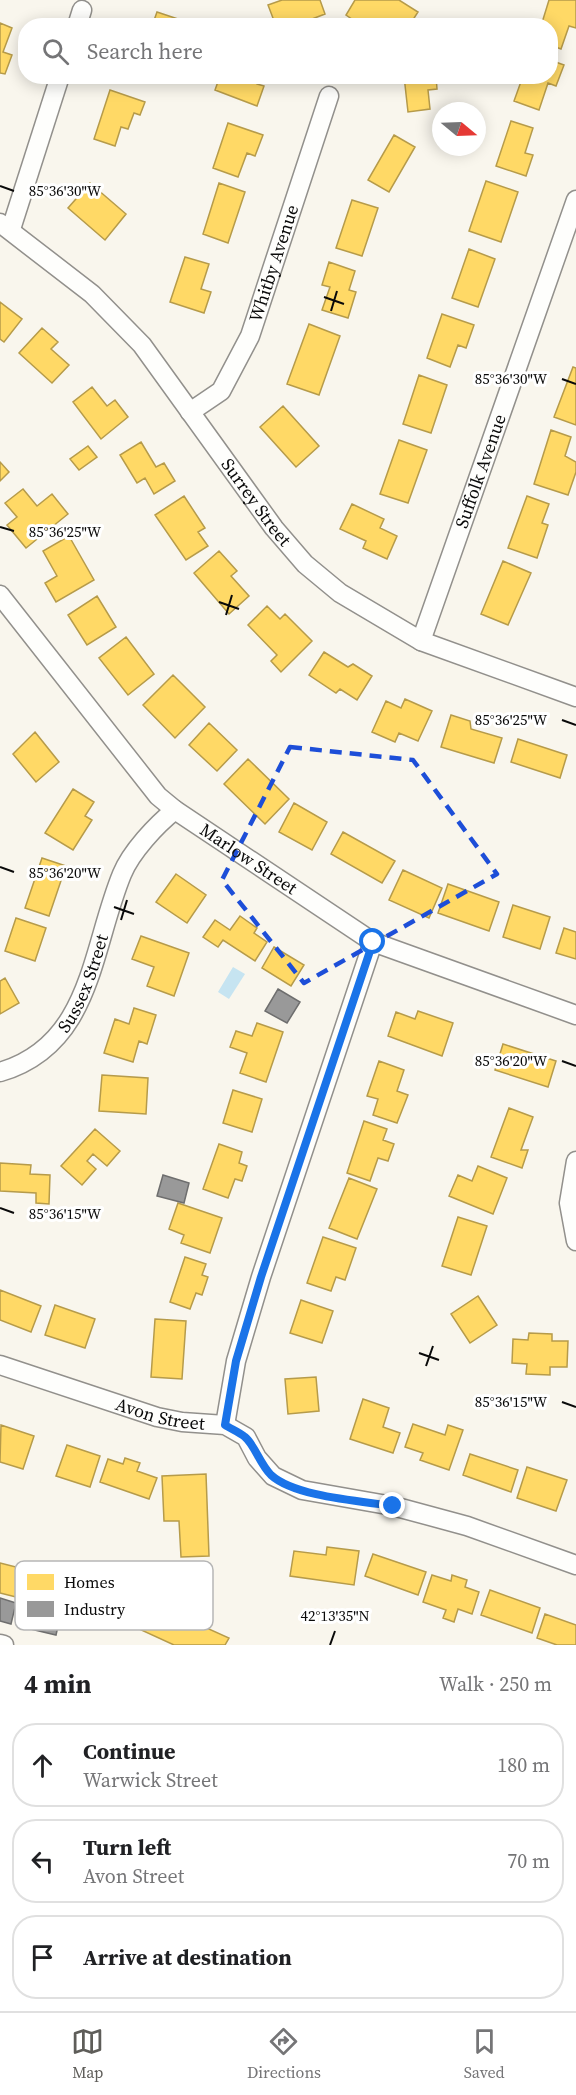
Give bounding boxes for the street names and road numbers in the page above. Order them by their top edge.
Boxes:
street label: Whitby Avenue [242,201,304,325]
street label: Suffolk Avenue [449,411,512,531]
street label: Surrey Street [216,453,297,551]
street label: Marlow Street [195,817,302,900]
street label: Sussex Street [51,931,114,1038]
street label: Avon Street [112,1391,206,1436]

